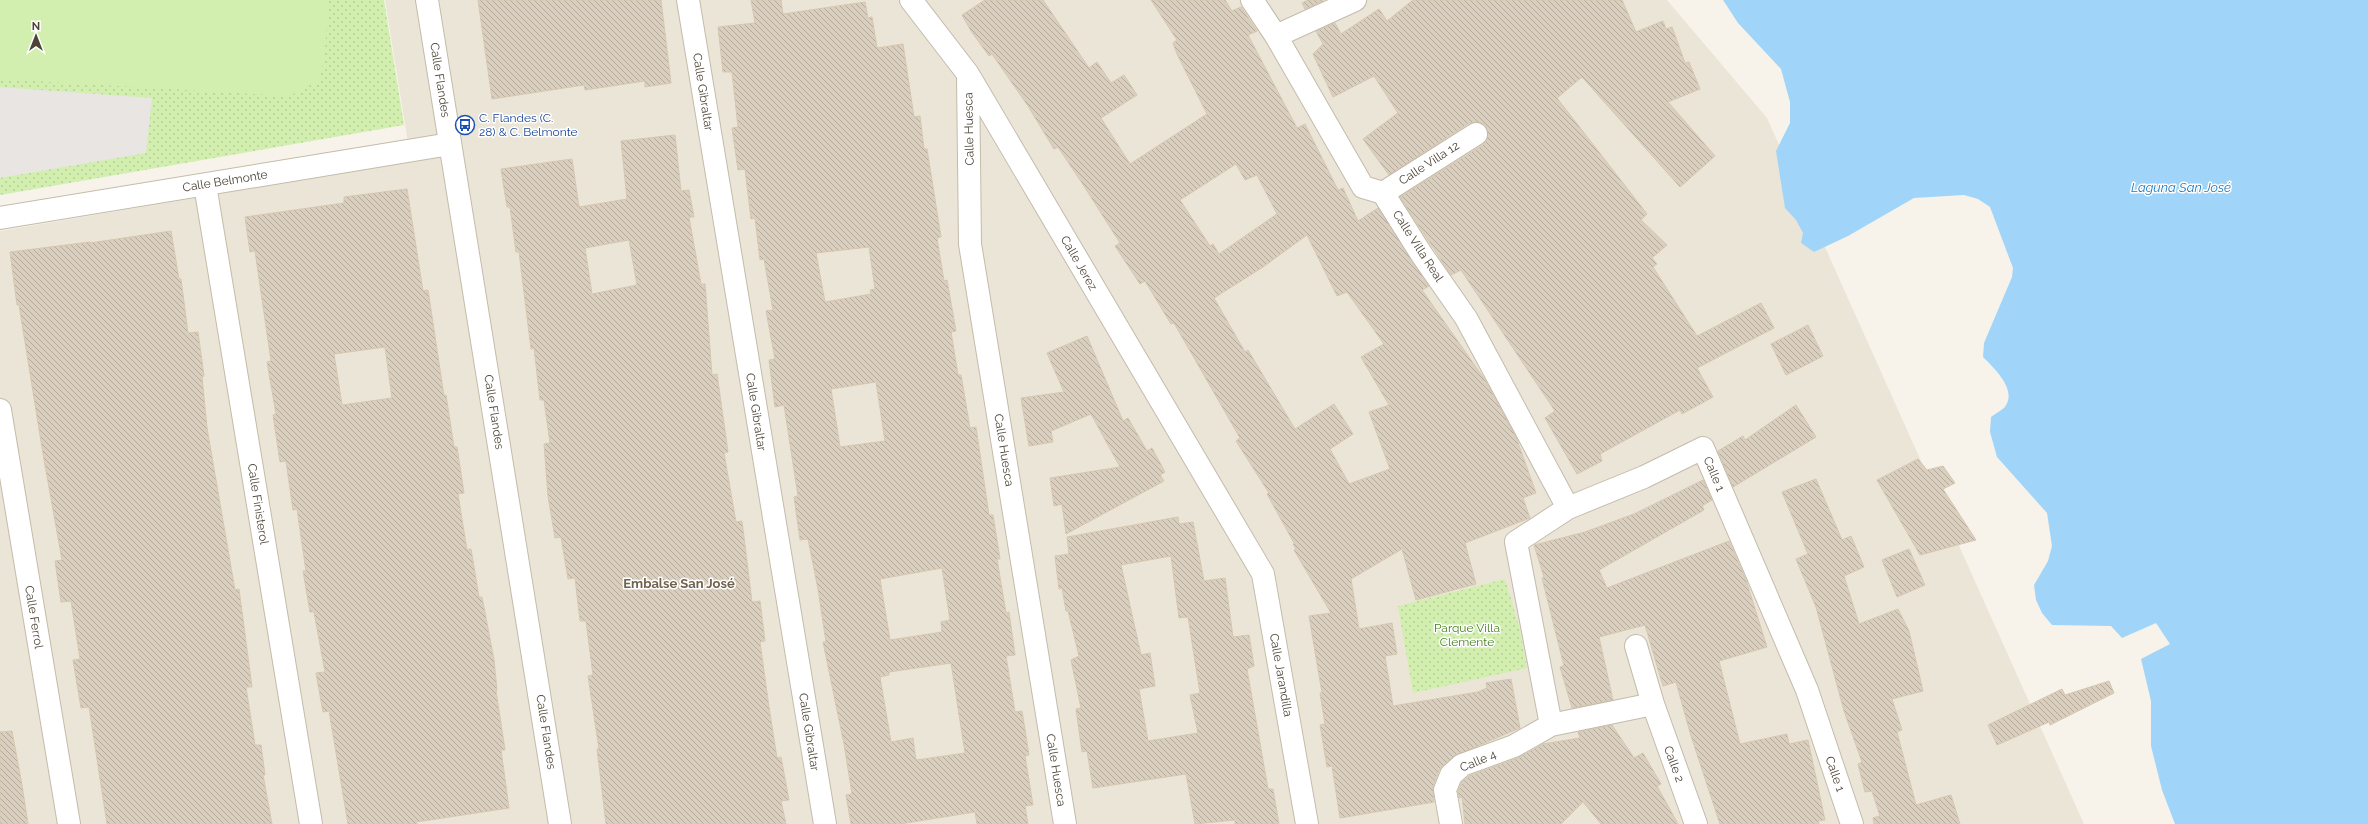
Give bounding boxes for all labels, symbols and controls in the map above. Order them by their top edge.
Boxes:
north arrow [16,16,56,56]
text: N [32,20,40,33]
street label: Calle Flandes [427,42,453,119]
street label: Calle Gibraltar [690,52,716,133]
street label: Calle Huesca [961,92,977,166]
place label: C. Flandes (C. 28) & C. Belmonte [479,111,578,139]
bus stop icon: C. Flandes (C. 28) & C. Belmonte [454,114,476,136]
street label: Calle Villa 12 [1396,138,1462,188]
street label: Calle Belmonte [182,167,268,195]
water label: Laguna San José [2131,180,2231,195]
street label: Calle Villa Real [1390,208,1447,285]
street label: Calle Jerez [1058,233,1100,293]
street label: Calle Gibraltar [743,372,769,453]
street label: Calle Flandes [481,374,507,451]
street label: Calle Huesca [991,413,1017,487]
street label: Calle 1 [1700,454,1728,494]
street label: Calle Finisterol [245,462,271,546]
district label: Embalse San José [623,576,735,591]
street label: Calle Ferrol [22,584,46,650]
park label: Parque Villa Clemente [1434,621,1500,649]
street label: Calle Jarandilla [1267,632,1295,718]
street label: Calle Gibraltar [796,692,822,773]
street label: Calle Flandes [533,694,559,771]
street label: Calle Huesca [1043,733,1069,807]
street label: Calle 2 [1661,744,1687,784]
street label: Calle 4 [1458,747,1499,775]
street label: Calle 1 [1822,754,1848,794]

